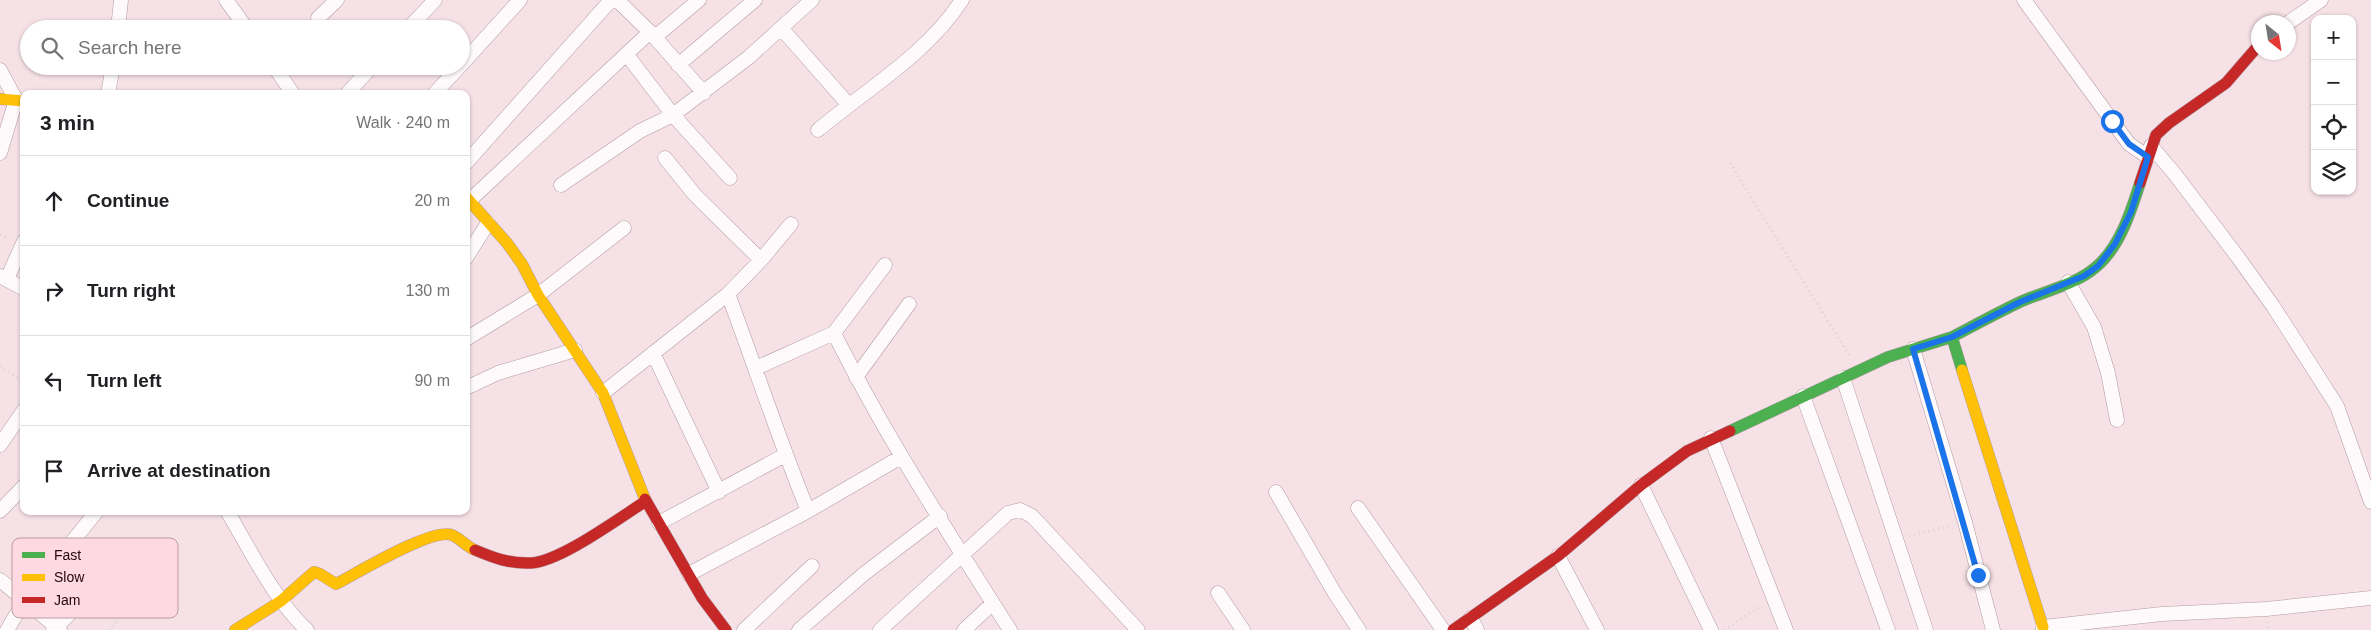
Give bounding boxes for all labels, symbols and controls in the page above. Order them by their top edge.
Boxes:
north arrow [2251,15,2296,60]
map controls [2311,15,2356,195]
button: + [2311,15,2356,60]
search box [20,20,470,75]
icon: search [38,34,66,62]
text: Search here [78,37,182,58]
button: − [2311,60,2356,105]
button: locate [2311,105,2356,150]
route start [2101,110,2124,133]
text: 3 min [40,111,95,134]
text: Walk · 240 m [356,114,450,131]
button: layers [2311,150,2356,195]
icon: ahead [40,187,68,215]
text: Continue [87,190,169,211]
text: 20 m [414,192,450,209]
icon: right [40,277,68,305]
text: Turn right [87,280,175,301]
text: 130 m [406,282,450,299]
icon: left [40,367,68,395]
text: Turn left [87,370,162,391]
text: 90 m [414,372,450,389]
icon: arrive [40,457,68,485]
text: Arrive at destination [87,460,271,481]
legend [12,538,178,618]
text: Fast [54,547,81,563]
route end [1967,564,1990,587]
text: Slow [54,569,85,585]
text: Jam [54,592,80,608]

